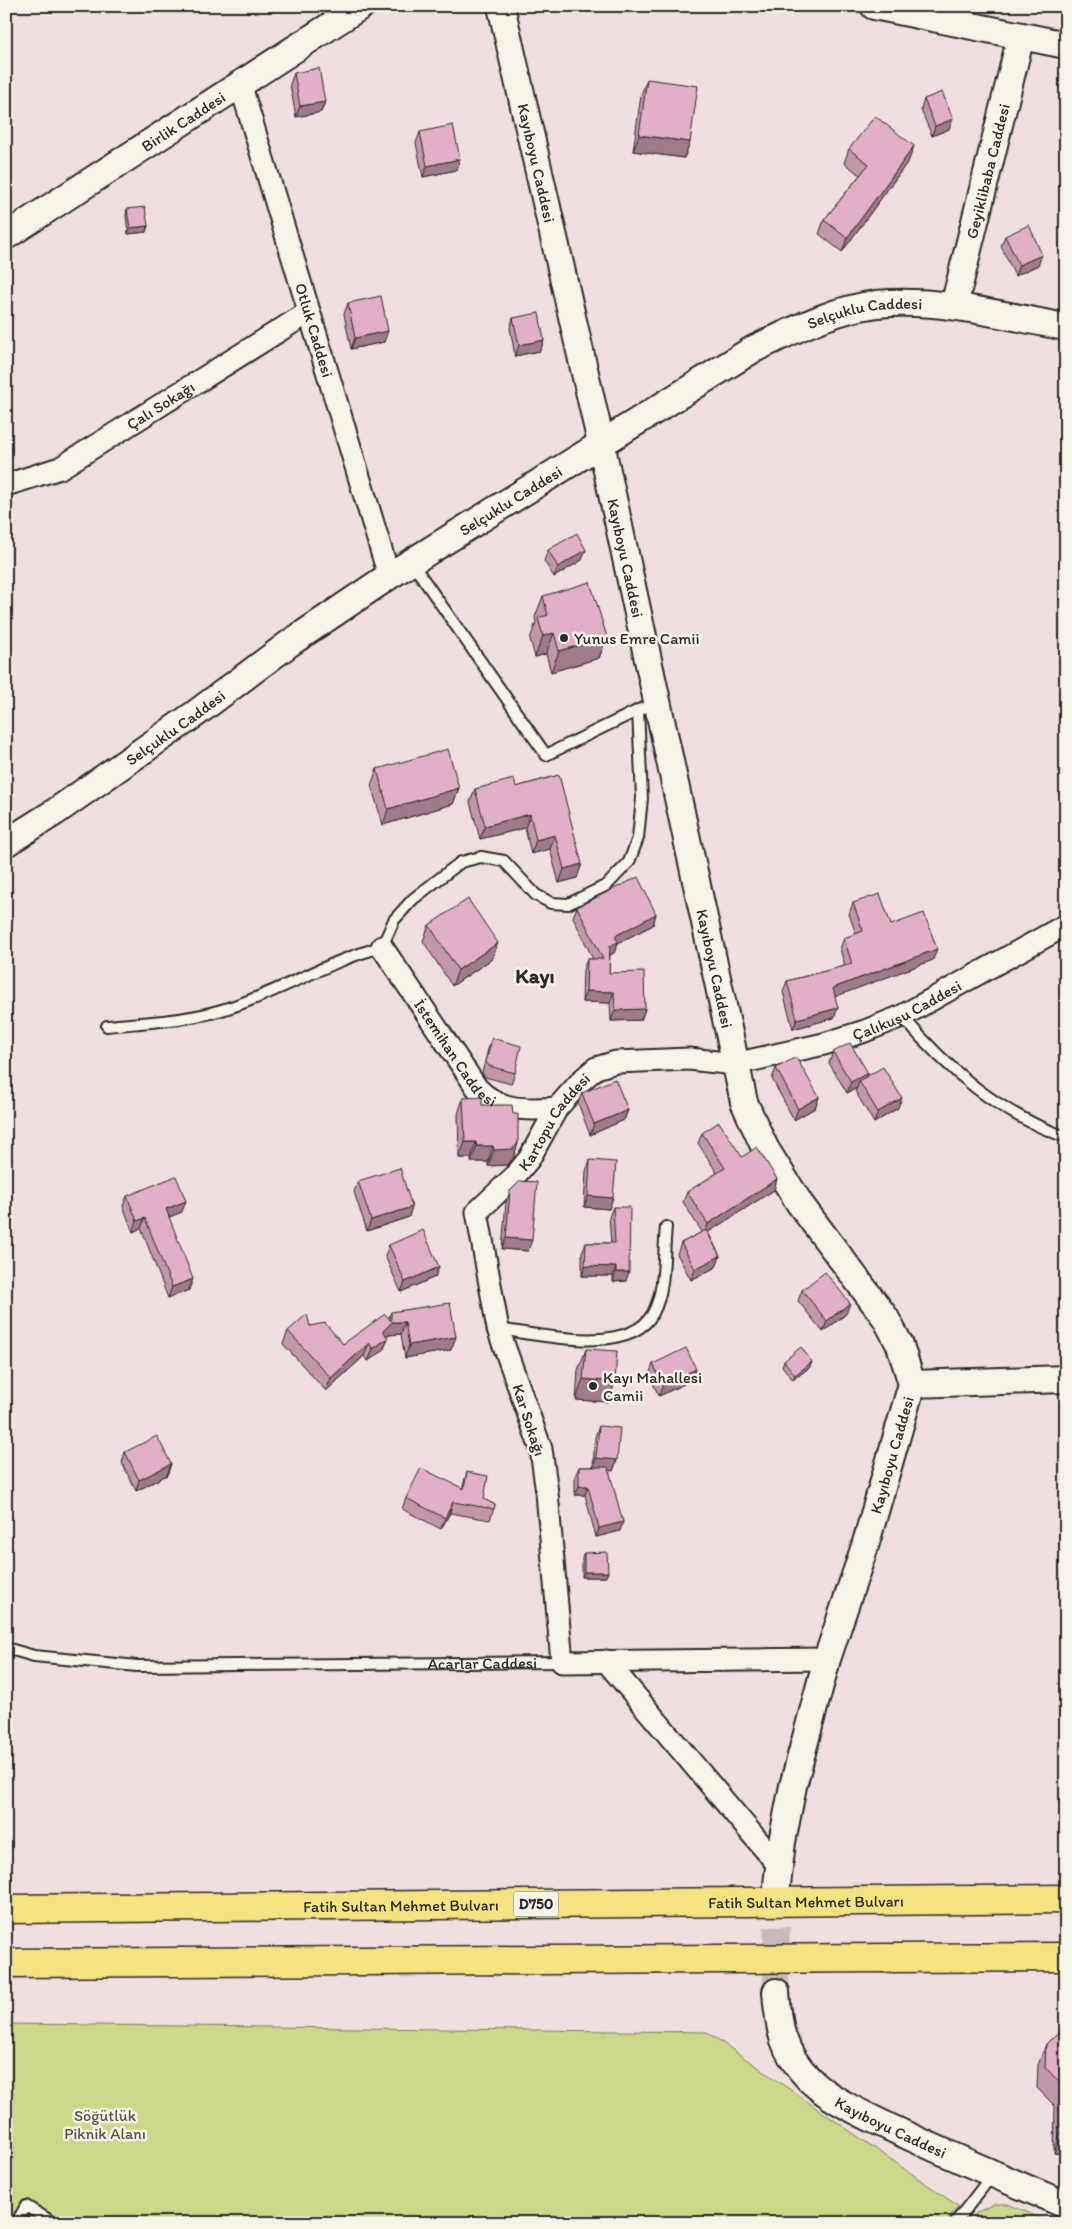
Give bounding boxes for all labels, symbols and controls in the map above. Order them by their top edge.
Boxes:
street label: Birlik Caddesi [138,87,229,155]
street label: Kayıboyu Caddesi [514,102,560,224]
street label: Geyiklibaba Caddesi [962,102,1013,241]
street label: Otluk Caddesi [291,281,338,379]
street label: Selçuklu Caddesi [804,293,923,333]
street label: Çalı Sokağı [123,377,198,434]
street label: Selçuklu Caddesi [455,461,565,540]
street label: Kayıboyu Caddesi [604,497,648,619]
place label: Yunus Emre Camii [574,629,700,648]
marker: Yunus Emre Camii [558,632,570,644]
street label: Selçuklu Caddesi [122,685,229,769]
street label: Kayıboyu Caddesi [693,907,737,1030]
district label: Kayı [515,963,555,989]
street label: Çalıkuşu Caddesi [850,976,964,1044]
street label: İstemihan Caddesi [410,995,500,1110]
street label: Kartopu Caddesi [514,1068,593,1175]
place label: Kayı Mahallesi Camii [603,1368,702,1405]
marker: Kayı Mahallesi Camii [587,1380,599,1392]
street label: Kar Sokağı [508,1382,550,1458]
street label: Kayıboyu Caddesi [866,1394,918,1516]
street label: Acarlar Caddesi [428,1653,537,1673]
street label: Fatih Sultan Mehmet Bulvarı [708,1891,904,1912]
road number: D750 [514,1892,558,1916]
street label: Fatih Sultan Mehmet Bulvarı [303,1895,499,1916]
street label: Kayıboyu Caddesi [832,2092,950,2162]
park label: Söğütlük Piknik Alanı [64,2106,146,2143]

